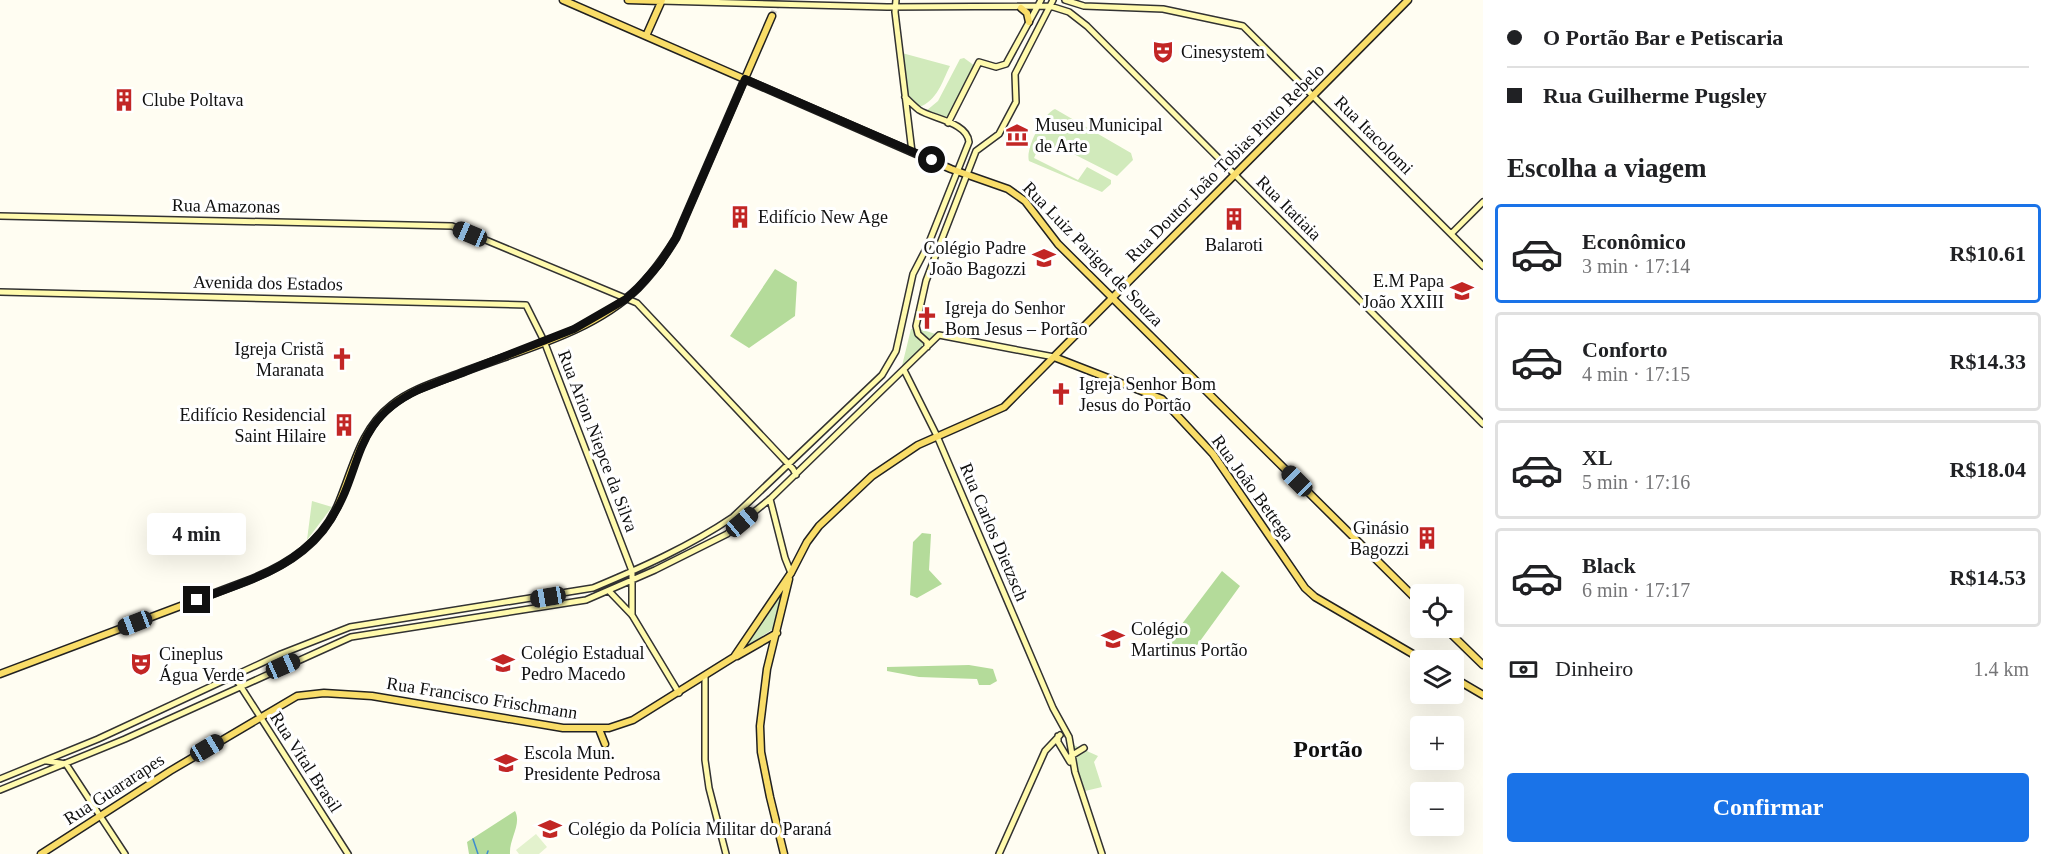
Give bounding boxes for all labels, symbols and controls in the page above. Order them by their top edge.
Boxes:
text: O Portão Bar e Petiscaria [1543,25,1783,50]
theatre icon: Cinesystem [1150,39,1176,65]
place label: Cinesystem [1181,42,1265,62]
street label: Rua Doutor João Tobias Pinto Rebelo [1122,60,1328,266]
text: Rua Guilherme Pugsley [1543,83,1767,108]
building icon: Clube Poltava [111,87,137,113]
place label: Clube Poltava [142,90,244,110]
street label: Rua Itacolomi [1331,92,1417,178]
place label: Museu Municipal de Arte [1035,115,1163,156]
museum icon: Museu Municipal de Arte [1004,122,1030,148]
route start [918,146,945,173]
text: Escolha a viagem [1507,153,1707,183]
street label: Rua Itatiaia [1252,171,1326,245]
street label: Rua Luiz Parigot de Souza [1019,178,1167,330]
street label: Rua Amazonas [172,195,280,217]
building icon: Edifício New Age [727,204,753,230]
building icon: Balaroti [1221,206,1247,232]
place label: Edifício New Age [758,207,888,227]
car [450,219,490,249]
icon: car [1510,227,1564,281]
text: Econômico [1582,229,1686,254]
place label: Balaroti [1205,235,1263,255]
place label: Colégio Padre João Bagozzi [924,238,1026,279]
text: R$10.61 [1950,241,2026,266]
school or university icon: Colégio Padre João Bagozzi [1031,245,1057,271]
text: 3 min · 17:14 [1582,255,1690,277]
place label: E.M Papa João XXIII [1363,271,1444,312]
street label: Avenida dos Estados [193,272,343,294]
school or university icon: E.M Papa João XXIII [1449,278,1475,304]
place label: Igreja do Senhor Bom Jesus – Portão [945,298,1088,339]
church icon: Igreja do Senhor Bom Jesus – Portão [914,305,940,331]
icon: car [1510,335,1564,389]
text: Conforto [1582,337,1668,362]
place label: Igreja Cristã Maranata [235,339,324,380]
church icon: Igreja Cristã Maranata [329,346,355,372]
street label: Rua Arion Niepce da Silva [554,347,642,535]
text: R$14.33 [1950,349,2026,374]
text: 4 min · 17:15 [1582,363,1690,385]
place label: Igreja Senhor Bom Jesus do Portão [1079,374,1216,415]
church icon: Igreja Senhor Bom Jesus do Portão [1048,381,1074,407]
place label: Edifício Residencial Saint Hilaire [180,405,326,446]
building icon: Edifício Residencial Saint Hilaire [331,412,357,438]
street label: Rua João Bettega [1208,431,1298,545]
icon: car [1510,443,1564,497]
text: XL [1582,445,1613,470]
text: R$18.04 [1950,457,2026,482]
street label: Rua Carlos Dietzsch [956,460,1032,604]
car [1278,462,1316,500]
text: 5 min · 17:16 [1582,471,1690,493]
car [722,504,762,540]
callout: 4 min [148,513,246,555]
place label: Ginásio Bagozzi [1350,518,1409,559]
text: 4 min [172,523,221,545]
building icon: Ginásio Bagozzi [1414,525,1440,551]
icon: car [1510,551,1564,605]
text: Black [1582,553,1636,578]
text: R$14.53 [1950,565,2026,590]
text: 6 min · 17:17 [1582,579,1690,601]
map controls [1410,584,1464,836]
button: locate [1410,584,1464,638]
car [529,585,567,609]
route end [183,586,210,613]
car [115,608,155,638]
place label: Colégio Martinus Portão [1131,619,1248,660]
school or university icon: Colégio Martinus Portão [1100,626,1126,652]
place label: Colégio Estadual Pedro Macedo [521,643,644,684]
place label: Cineplus Água Verde [159,644,244,685]
car [263,650,303,682]
school or university icon: Colégio Estadual Pedro Macedo [490,650,516,676]
button: layers [1410,650,1464,704]
theatre icon: Cineplus Água Verde [128,651,154,677]
icon: cash [1507,653,1540,686]
text: Dinheiro [1555,656,1633,681]
text: 1.4 km [1973,658,2029,680]
street label: Rua Francisco Frischmann [385,673,579,723]
street label: Rua Vital Brasil [266,708,346,816]
button: + [1410,716,1464,770]
car [187,731,227,765]
district label: Portão [1293,736,1363,762]
place label: Escola Mun. Presidente Pedrosa [524,743,660,784]
street label: Rua Guararapes [60,749,168,829]
school or university icon: Escola Mun. Presidente Pedrosa [493,750,519,776]
button: Confirmar [1507,773,2029,842]
button: − [1410,782,1464,836]
school or university icon: Colégio da Polícia Militar do Paraná [537,816,563,842]
place label: Colégio da Polícia Militar do Paraná [568,819,831,839]

